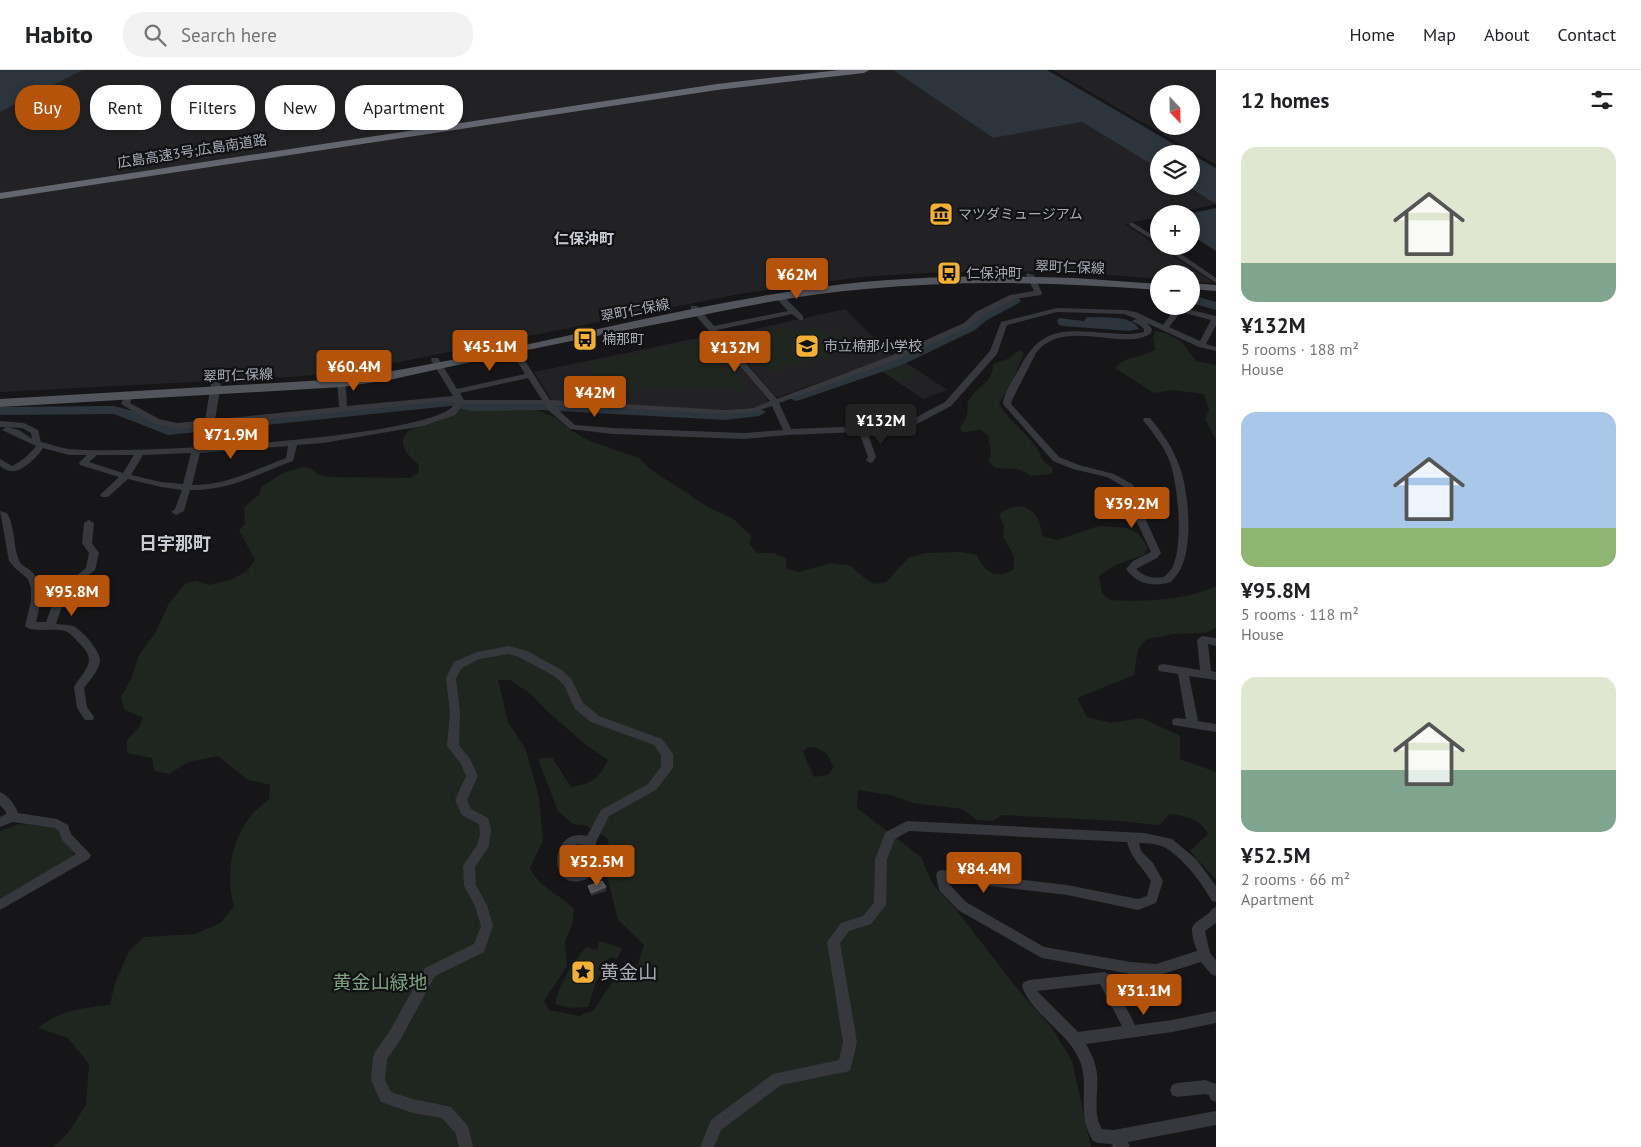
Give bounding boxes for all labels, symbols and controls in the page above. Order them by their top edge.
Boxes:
search box [123,12,473,57]
text: Habito [25,19,93,50]
icon: search [141,21,169,49]
text: Search here [181,23,277,47]
text: Home [1349,23,1395,46]
text: Map [1423,23,1456,46]
text: About [1484,23,1530,46]
text: Contact [1558,23,1616,46]
chip: Buy [15,85,80,130]
chip: Rent [90,85,161,130]
chip: Filters [171,85,255,130]
chip: New [265,85,335,130]
chip: Apartment [345,85,463,130]
north arrow [1150,85,1200,135]
map controls [1150,85,1200,315]
icon: filters [1588,86,1616,114]
text: 12 homes [1241,87,1329,114]
street label: 広島高速3号;広島南道路 [116,130,268,172]
button: layers [1150,145,1200,195]
icon: home [1384,179,1474,269]
museum icon: マツダミュージアム [928,201,954,227]
place label: マツダミュージアム [958,205,1083,223]
button: + [1150,205,1200,255]
district label: 仁保沖町 [554,229,614,248]
street label: 翠町仁保線 [1035,257,1105,277]
pin: ¥62M [767,258,827,300]
bus stop icon: 仁保沖町 [936,260,962,286]
text: ¥62M [777,264,817,284]
place label: 仁保沖町 [966,264,1022,282]
button: − [1150,265,1200,315]
street label: 翠町仁保線 [599,294,671,326]
text: ¥132M [1241,312,1305,339]
bus stop icon: 楠那町 [572,326,598,352]
pin: ¥45.1M [449,330,531,372]
place label: 楠那町 [602,330,644,348]
pin: ¥132M [700,330,770,373]
school or university icon: 市立楠那小学校 [794,333,820,359]
text: ¥45.1M [463,336,517,356]
text: ¥132M [710,337,760,357]
place label: 市立楠那小学校 [824,337,922,355]
text: 5 rooms · 188 m² [1241,339,1359,359]
pin: ¥60.4M [313,350,395,392]
text: ¥60.4M [327,356,381,376]
text: House [1241,359,1284,379]
street label: 翠町仁保線 [203,365,273,385]
pin: ¥42M [565,376,625,418]
text: ¥42M [575,382,615,402]
pin: ¥132M [846,404,916,446]
text: ¥132M [856,410,906,430]
pin: ¥71.9M [190,418,272,460]
text: ¥71.9M [204,424,258,444]
icon: home [1384,444,1474,534]
pin: ¥39.2M [1091,486,1173,529]
text: ¥39.2M [1105,493,1159,513]
district label: 日宇那町 [139,532,211,555]
pin: ¥95.8M [31,574,113,617]
text: ¥95.8M [1241,577,1311,604]
text: ¥95.8M [45,581,99,601]
text: 5 rooms · 118 m² [1241,604,1359,624]
text: House [1241,624,1284,644]
icon: home [1384,709,1474,799]
text: ¥52.5M [1241,842,1311,869]
pin: ¥52.5M [556,844,638,887]
text: ¥52.5M [570,851,624,871]
pin: ¥84.4M [943,852,1025,894]
text: ¥84.4M [957,858,1011,878]
text: 2 rooms · 66 m² [1241,869,1350,889]
text: Apartment [1241,889,1314,909]
place icon: 黄金山 [570,959,596,985]
place label: 黄金山 [600,960,657,984]
park label: 黄金山緑地 [332,970,428,994]
pin: ¥31.1M [1103,974,1185,1016]
text: ¥31.1M [1117,980,1171,1000]

